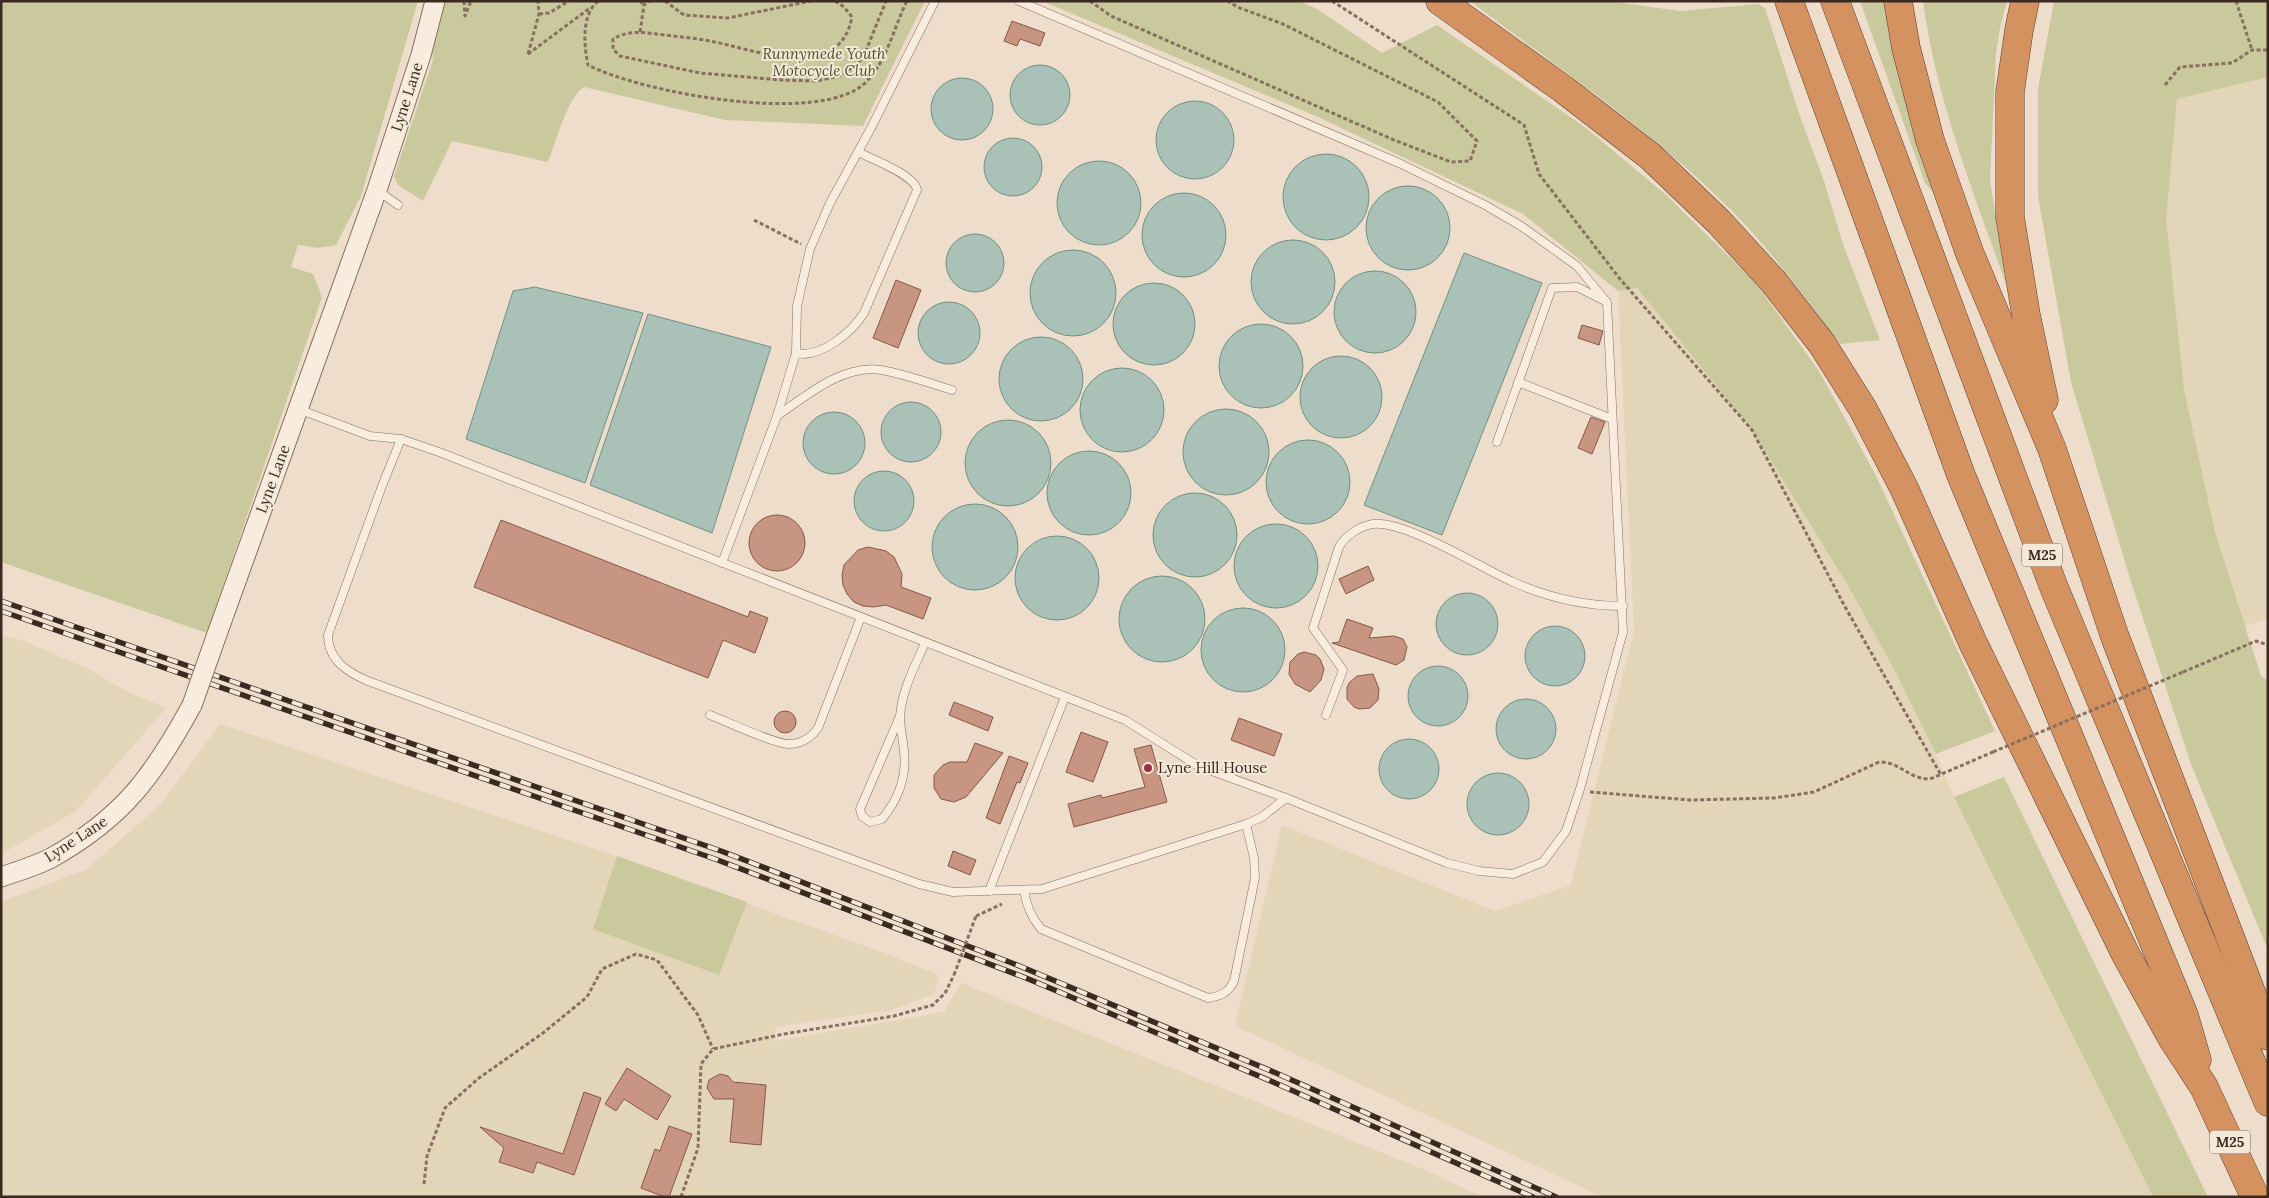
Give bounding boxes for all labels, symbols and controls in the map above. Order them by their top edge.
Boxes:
park label: Runnymede Youth Motocycle Club [762,44,886,80]
street label: Lyne Lane [386,60,427,134]
street label: Lyne Lane [251,442,294,516]
road number: M25 [2022,544,2062,566]
place label: Lyne Hill House [1158,758,1268,777]
marker: Lyne Hill House [1142,762,1154,774]
street label: Lyne Lane [41,811,111,866]
road number: M25 [2210,1130,2250,1154]

